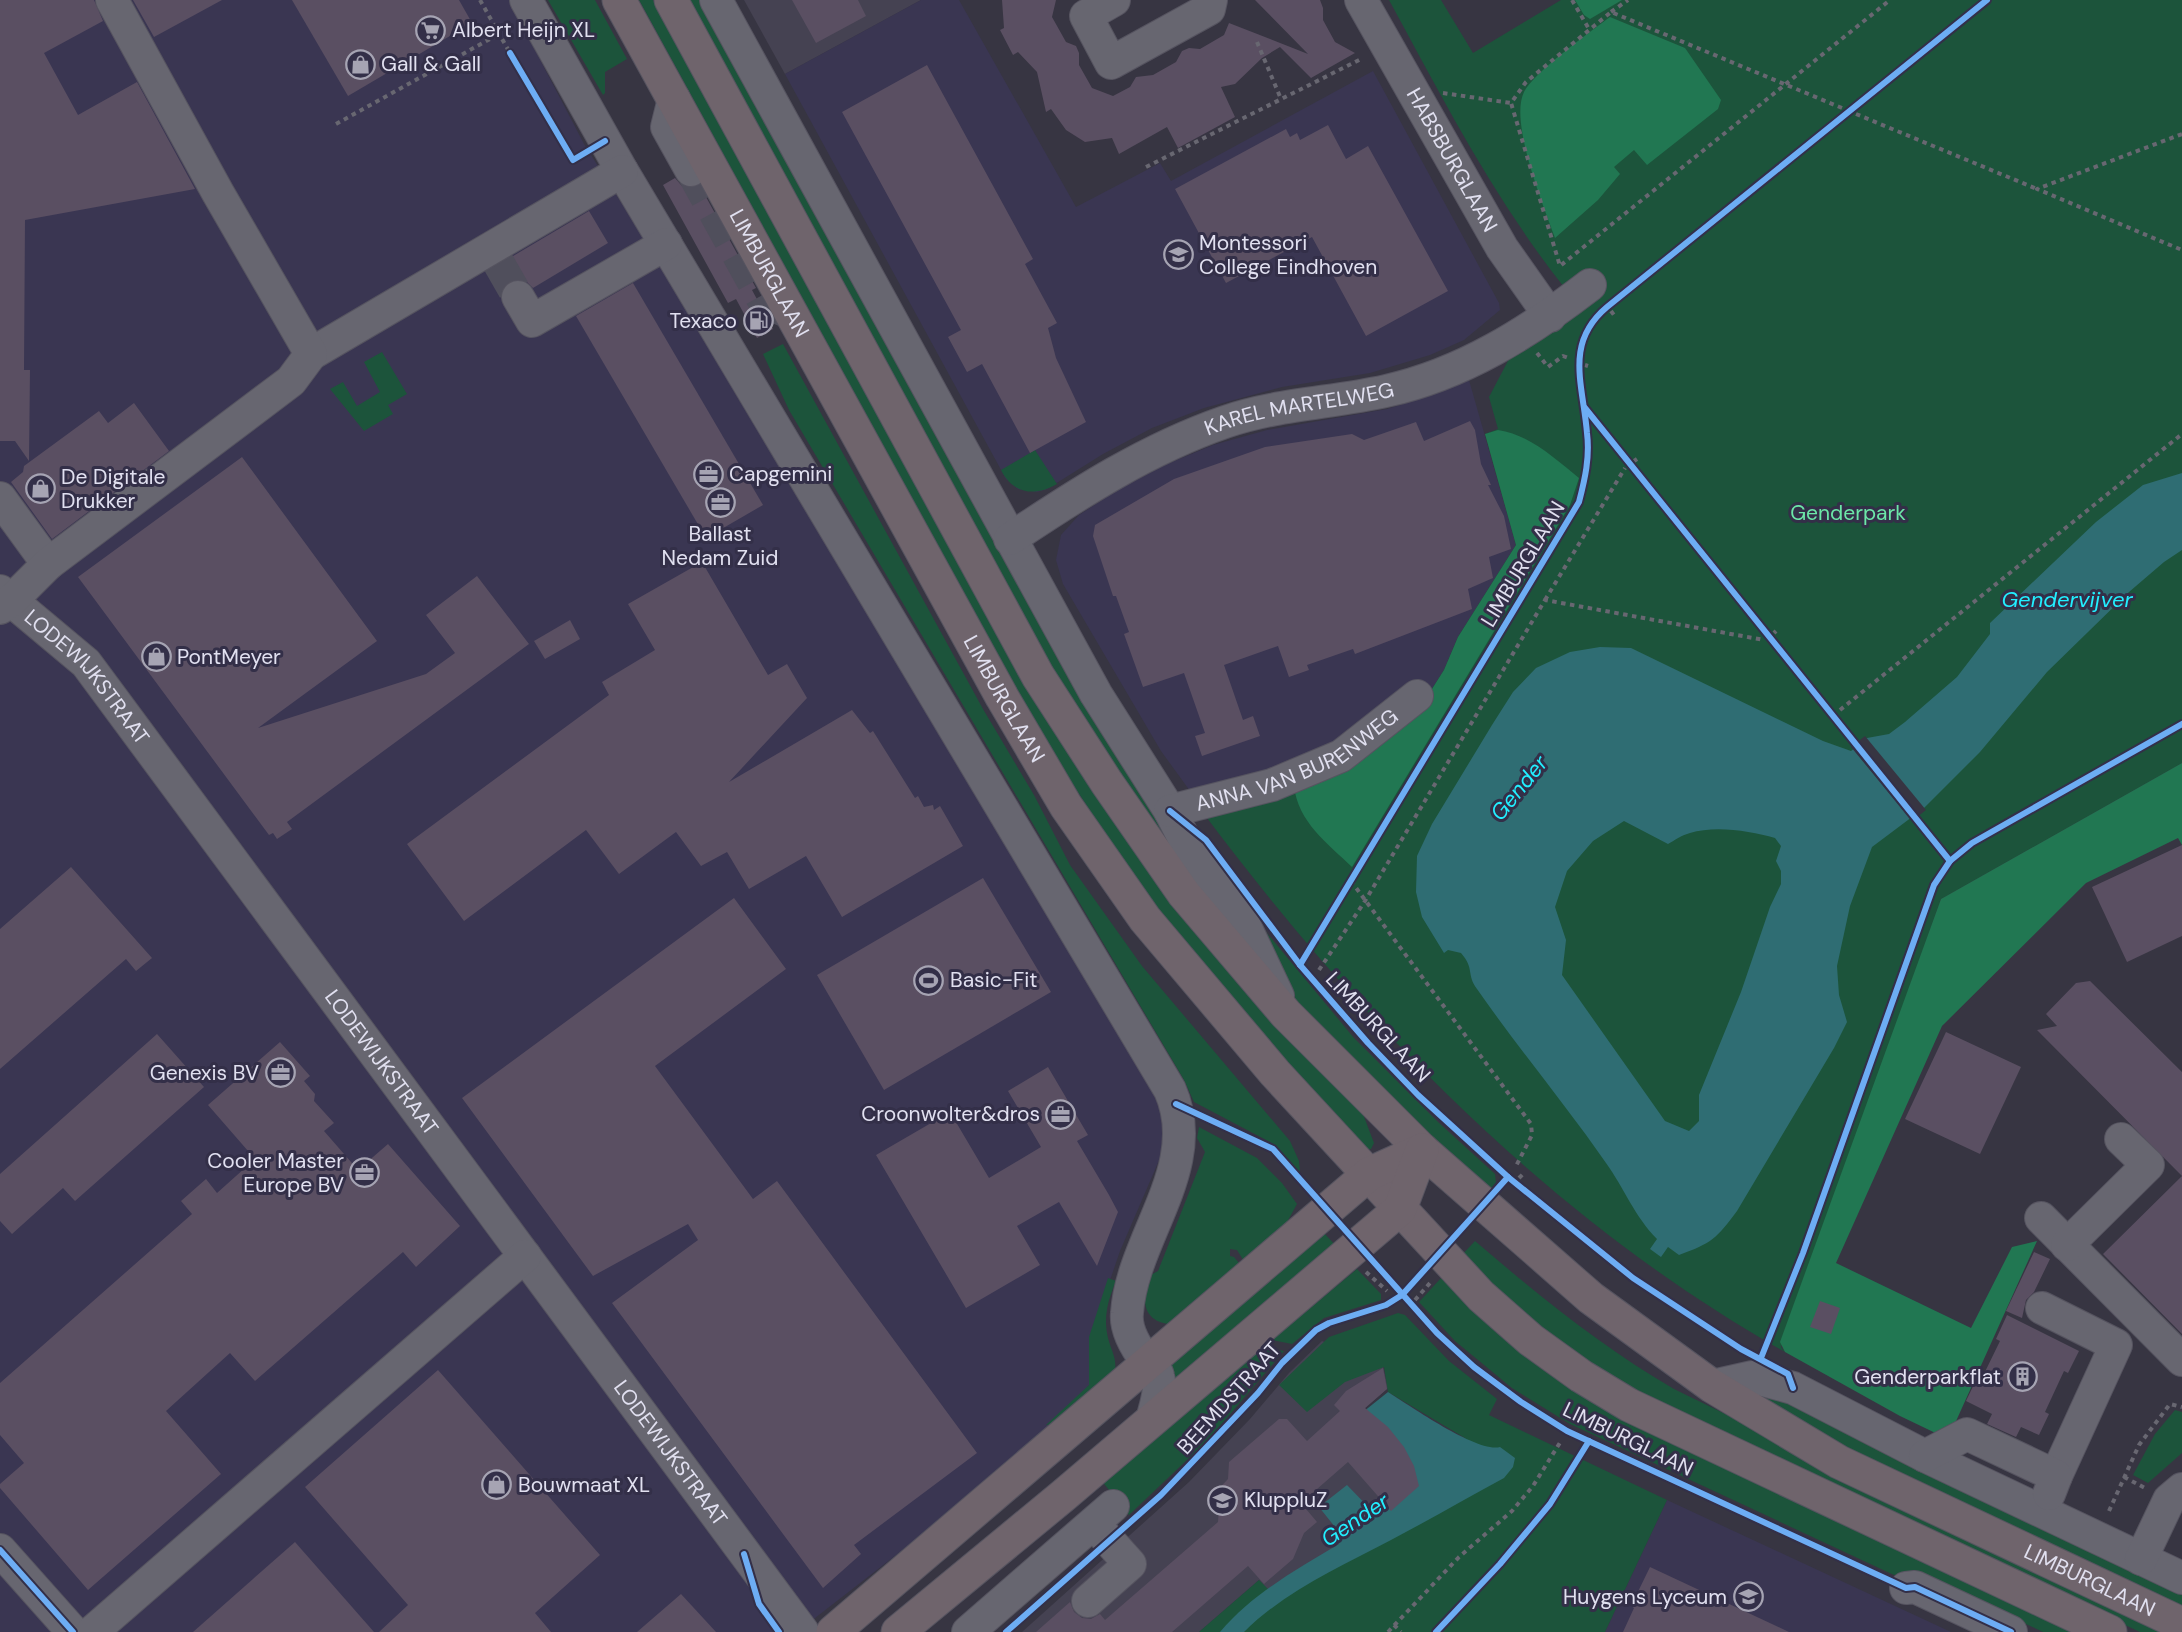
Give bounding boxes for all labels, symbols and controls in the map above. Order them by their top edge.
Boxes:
supermarket icon: Albert Heijn XL [415,14,447,46]
place label: Albert Heijn XL [452,16,595,44]
shop icon: Gall & Gall [344,48,376,80]
place label: Gall & Gall [381,50,481,78]
street label: HABSBURGLAAN [1400,83,1504,237]
street label: LIMBURGLAAN [723,204,816,342]
place label: Montessori College Eindhoven [1199,229,1377,281]
school or university icon: Montessori College Eindhoven [1162,239,1194,271]
fuel station icon: Texaco [742,305,774,337]
place label: Texaco [669,307,737,335]
street label: KAREL MARTELWEG [1200,376,1397,442]
office icon: Capgemini [692,458,724,490]
place label: Capgemini [729,460,832,488]
place label: De Digitale Drukker [61,463,166,515]
shop icon: De Digitale Drukker [24,473,56,505]
office icon: Ballast Nedam Zuid [704,487,736,519]
street label: LIMBURGLAAN [1474,496,1572,632]
park label: Genderpark [1790,499,1906,527]
place label: Ballast Nedam Zuid [662,520,778,572]
water label: Gendervijver [2001,585,2133,614]
street label: LODEWIJKSTRAAT [18,603,156,750]
street label: LIMBURGLAAN [957,630,1051,768]
shop icon: PontMeyer [140,641,172,673]
place label: PontMeyer [177,643,281,671]
street label: ANNA VAN BURENWEG [1193,702,1404,818]
water label: Gender [1484,749,1555,827]
sports icon: Basic-Fit [913,964,945,996]
place label: Basic-Fit [950,966,1038,994]
street label: LIMBURGLAAN [1319,966,1437,1088]
street label: LODEWIJKSTRAAT [318,984,445,1141]
office icon: Genexis BV [264,1057,296,1089]
place label: Genexis BV [150,1059,259,1087]
office icon: Croonwolter&dros [1045,1098,1077,1130]
place label: Croonwolter&dros [861,1100,1040,1128]
place label: Cooler Master Europe BV [207,1147,344,1199]
office icon: Cooler Master Europe BV [349,1157,381,1189]
street label: BEEMDSTRAAT [1171,1335,1287,1460]
building icon: Genderparkflat [2006,1361,2038,1393]
place label: Genderparkflat [1854,1363,2001,1391]
street label: LODEWIJKSTRAAT [607,1375,734,1532]
street label: LIMBURGLAAN [1558,1395,1698,1483]
shop icon: Bouwmaat XL [481,1469,513,1501]
place label: Bouwmaat XL [518,1471,650,1499]
school or university icon: KluppluZ [1207,1484,1239,1516]
place label: KluppluZ [1244,1486,1327,1514]
water label: Gender [1315,1486,1395,1553]
street label: LIMBURGLAAN [2020,1537,2160,1623]
school or university icon: Huygens Lyceum [1732,1581,1764,1613]
place label: Huygens Lyceum [1563,1583,1727,1611]

